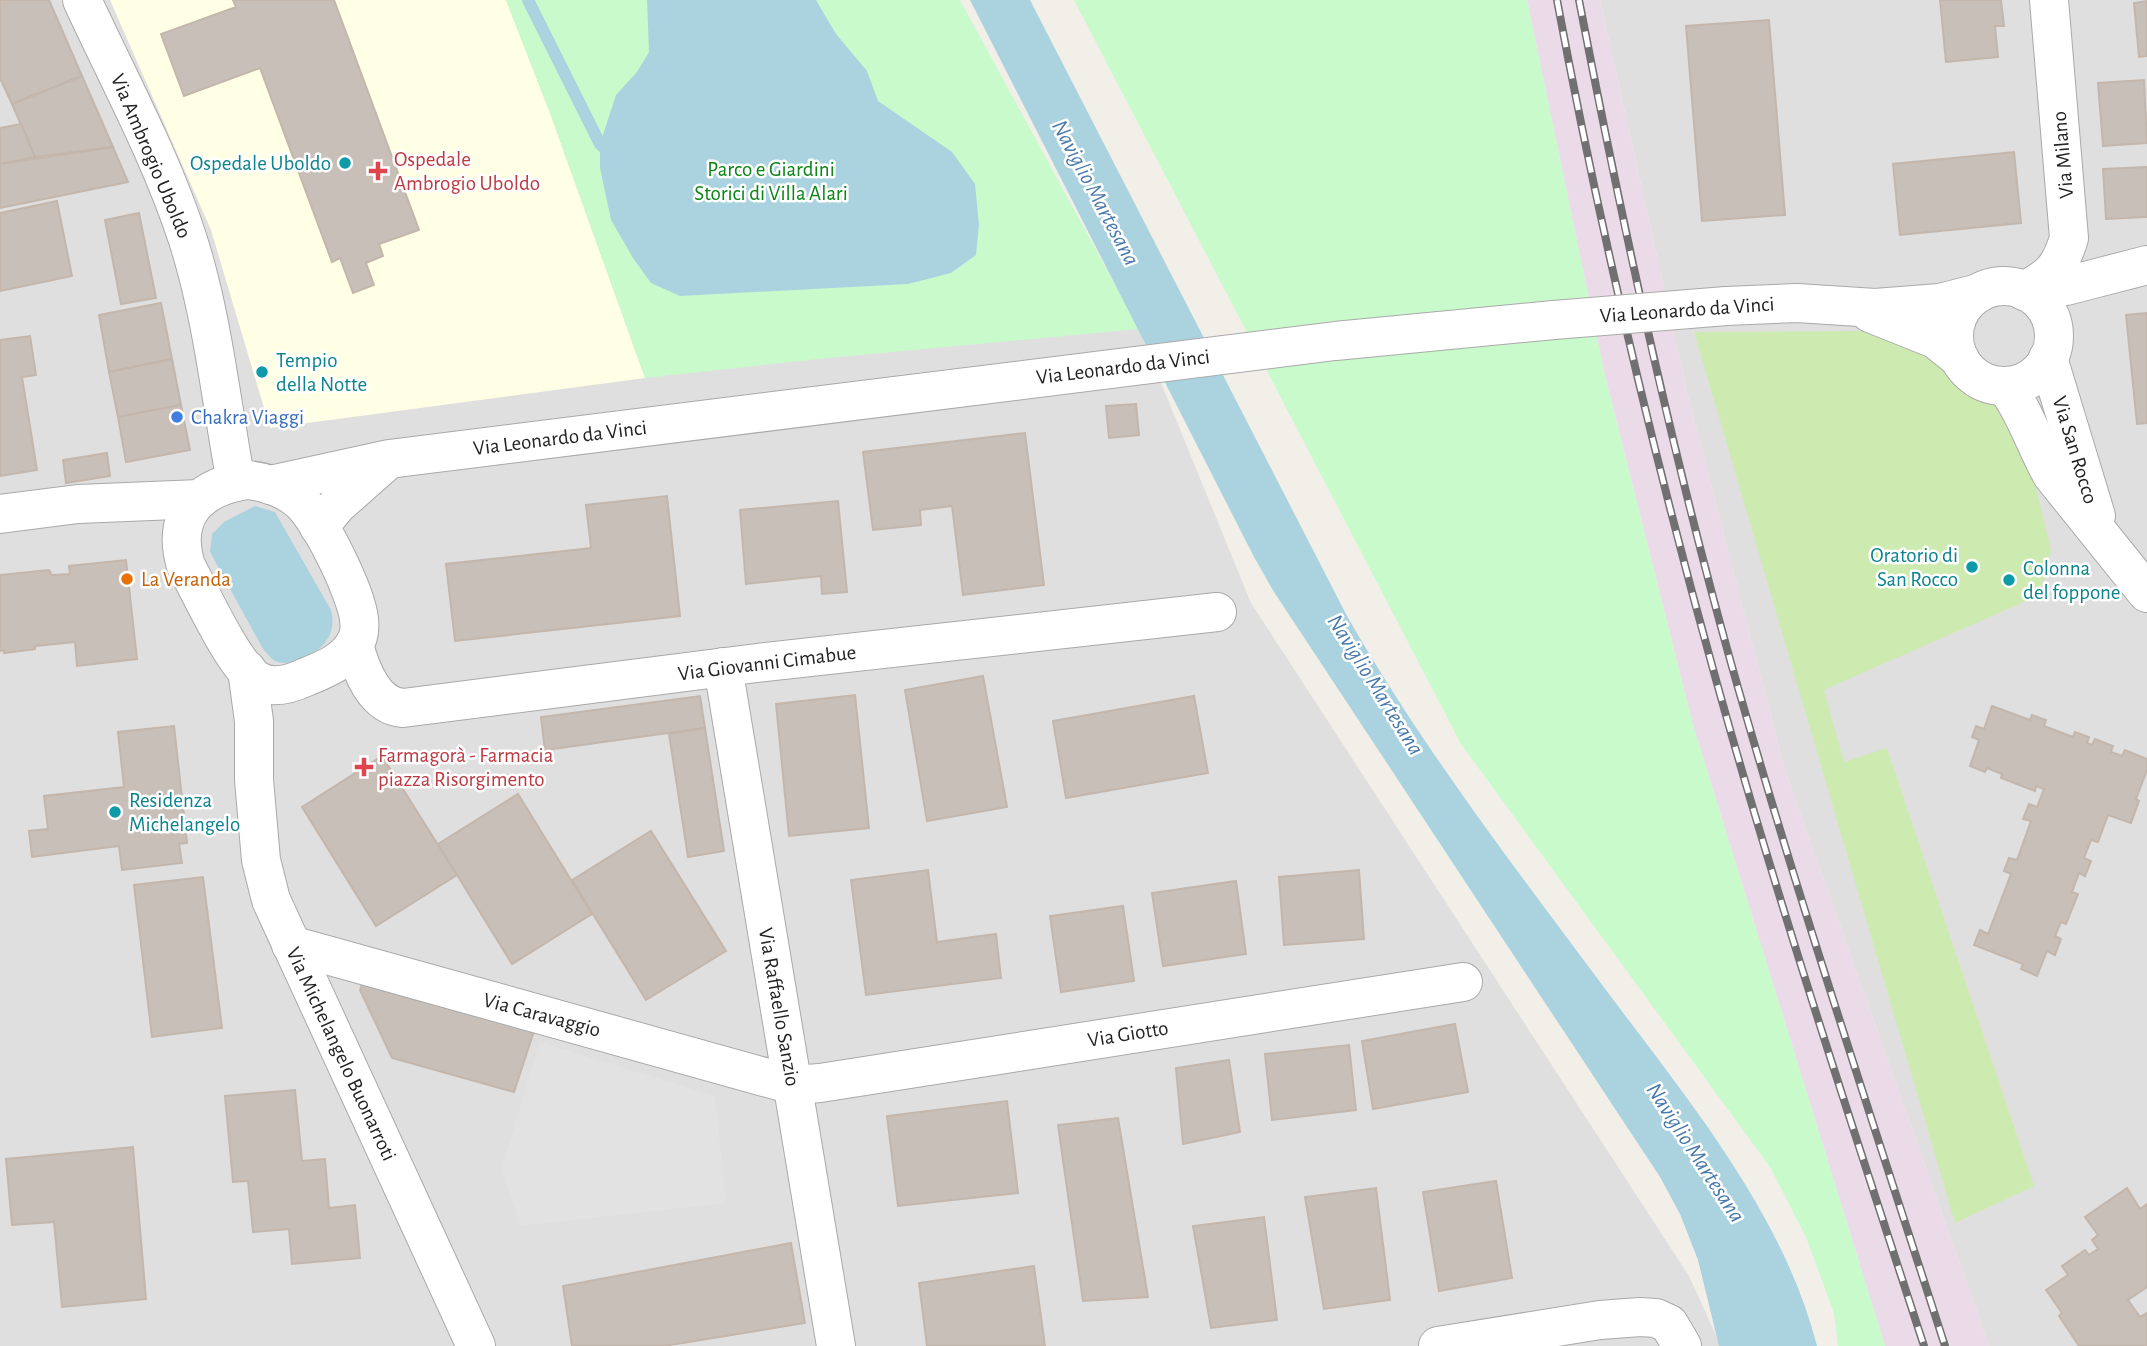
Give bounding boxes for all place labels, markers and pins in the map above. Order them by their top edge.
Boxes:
place label: Ospedale Ambrogio Uboldo [394,149,540,194]
place label: Ospedale Uboldo [190,153,331,174]
marker: Ospedale Uboldo [337,155,353,171]
marker: Ospedale Ambrogio Uboldo [368,161,388,181]
place label: Tempio della Notte [276,350,367,395]
marker: Tempio della Notte [254,364,270,380]
place label: Chakra Viaggi [191,407,304,428]
marker: Chakra Viaggi [169,409,185,425]
place label: Oratorio di San Rocco [1870,545,1958,590]
place label: Colonna del foppone [2023,558,2121,603]
marker: Oratorio di San Rocco [1964,559,1980,575]
place label: La Veranda [141,569,231,590]
marker: La Veranda [119,571,135,587]
marker: Colonna del foppone [2001,572,2017,588]
place label: Farmagorà - Farmacia piazza Risorgimento [378,745,554,790]
marker: Farmagorà - Farmacia piazza Risorgimento [356,759,372,775]
place label: Residenza Michelangelo [129,790,240,835]
marker: Residenza Michelangelo [107,804,123,820]

